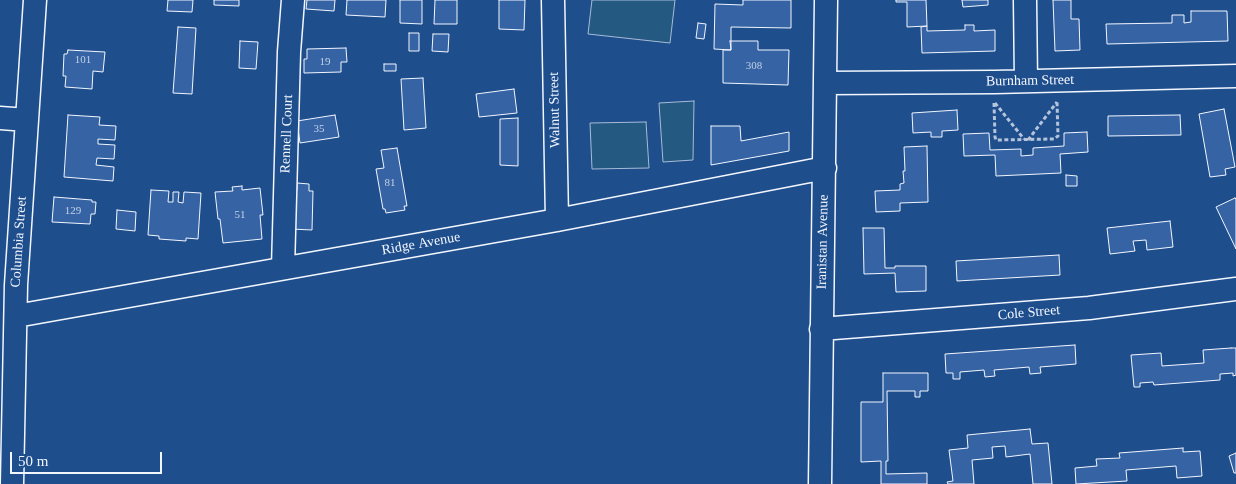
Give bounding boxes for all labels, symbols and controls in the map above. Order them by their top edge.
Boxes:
house number: 101 [75,53,91,67]
house number: 19 [320,55,330,69]
house number: 308 [746,59,762,73]
street label: Walnut Street [546,72,564,148]
street label: Burnham Street [986,72,1074,90]
street label: Rennell Court [277,94,297,174]
house number: 35 [314,122,324,136]
house number: 81 [384,176,396,190]
street label: Iranistan Avenue [814,194,832,290]
street label: Columbia Street [7,196,31,288]
house number: 129 [65,204,81,218]
house number: 51 [234,208,246,222]
street label: Ridge Avenue [380,229,462,259]
street label: Cole Street [997,302,1061,324]
scale bar [12,442,165,474]
text: 50 m [18,453,48,469]

